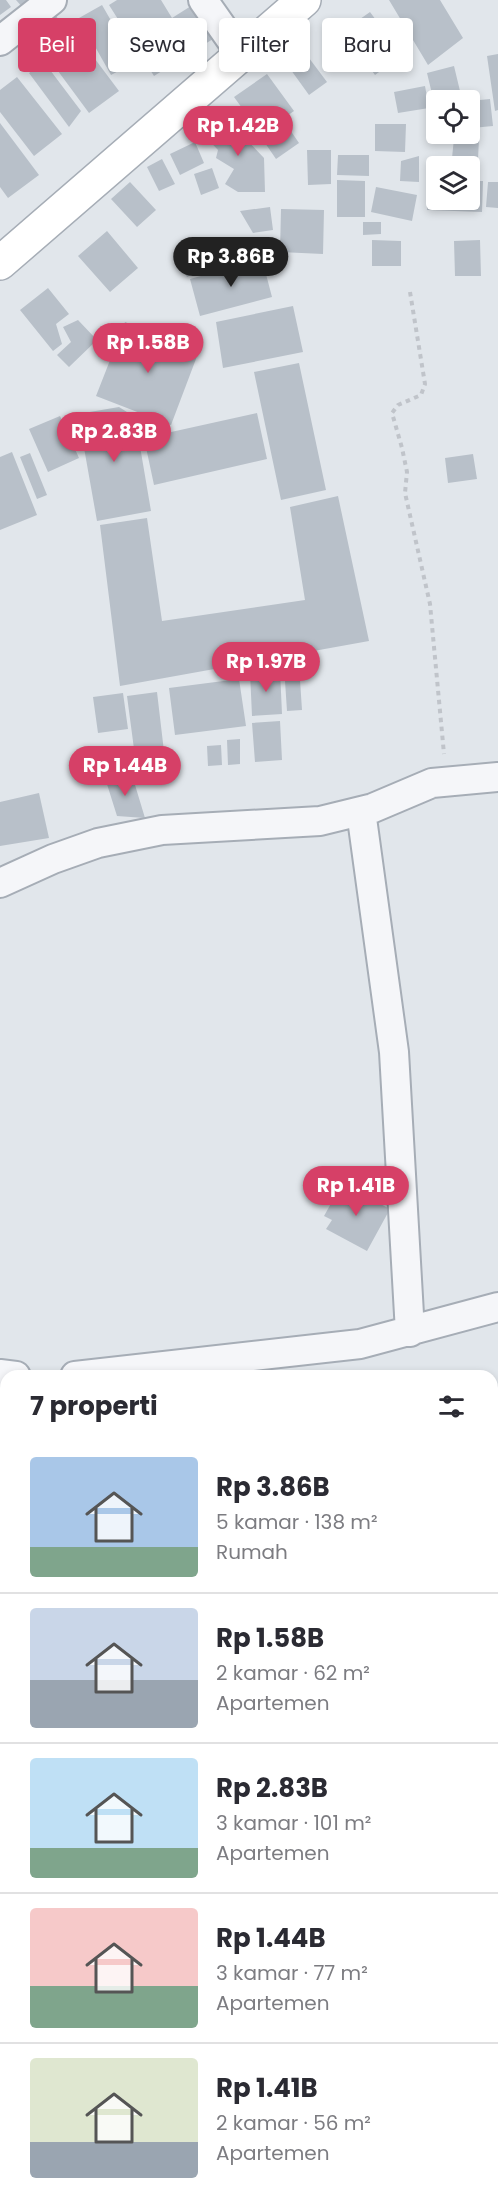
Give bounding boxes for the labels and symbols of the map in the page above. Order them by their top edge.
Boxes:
pin: Rp 1.42B [176,106,300,157]
pin: Rp 3.86B [169,237,293,288]
pin: Rp 1.58B [86,323,210,374]
pin: Rp 2.83B [52,412,176,463]
pin: Rp 1.97B [204,642,328,693]
pin: Rp 1.44B [63,746,187,797]
pin: Rp 1.41B [294,1166,418,1217]

